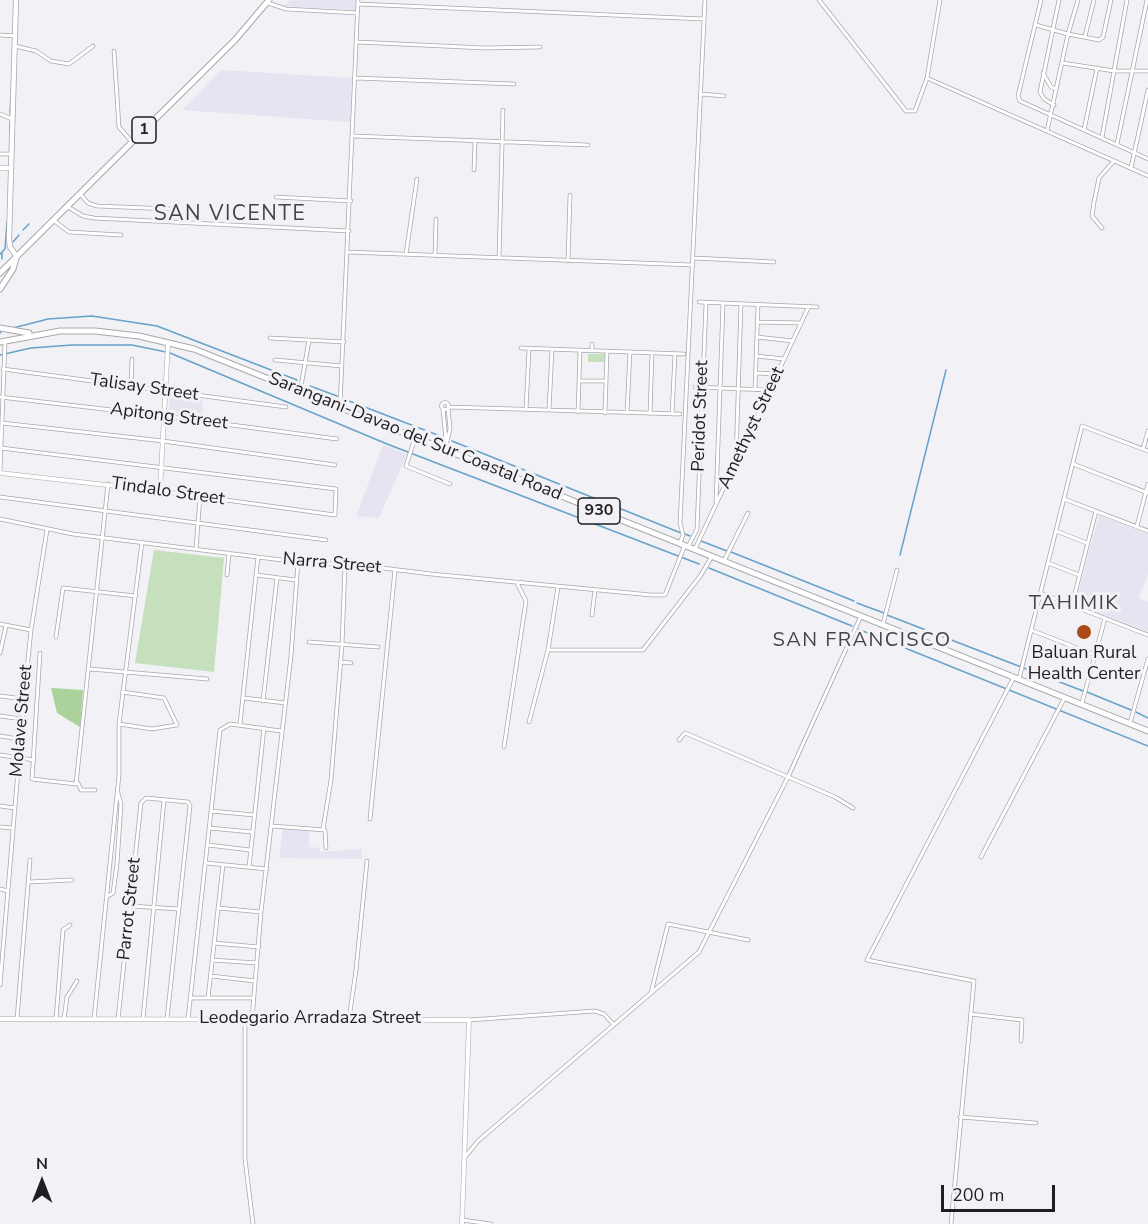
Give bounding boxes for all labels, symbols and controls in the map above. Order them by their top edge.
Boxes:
road number: 1 [132,117,156,143]
district label: SAN VICENTE [154,202,306,228]
street label: Peridot Street [688,360,714,472]
street label: Amethyst Street [714,364,790,492]
street label: Sarangani-Davao del Sur Coastal Road [265,368,565,506]
street label: Talisay Street [88,370,200,406]
street label: Apitong Street [109,399,229,435]
street label: Tindalo Street [110,473,226,511]
road number: 930 [578,498,620,524]
street label: Narra Street [282,549,382,579]
district label: TAHIMIK [1029,592,1119,616]
marker: Baluan Rural Health Center [1075,623,1093,641]
district label: SAN FRANCISCO [772,629,952,653]
place label: Baluan Rural Health Center [1028,643,1140,686]
street label: Molave Street [6,664,38,778]
street label: Parrot Street [114,857,146,961]
street label: Leodegario Arradaza Street [199,1008,421,1030]
north arrow [12,1152,72,1212]
text: N [36,1153,48,1175]
scale bar [944,1173,1058,1211]
text: 200 m [952,1183,1004,1207]

